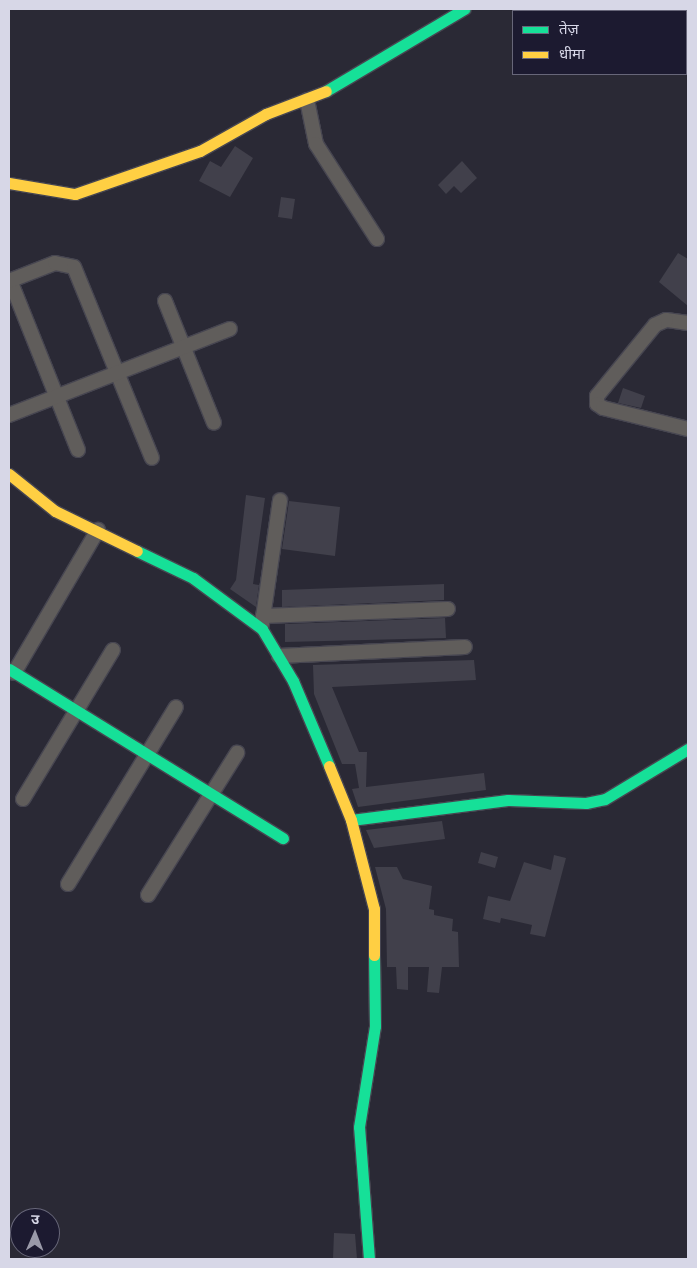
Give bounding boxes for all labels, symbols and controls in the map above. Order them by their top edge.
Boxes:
legend [512,10,687,75]
text: तेज़ [559,19,579,38]
text: धीमा [559,44,585,63]
north arrow [10,1208,60,1258]
text: उ [31,1210,39,1228]

